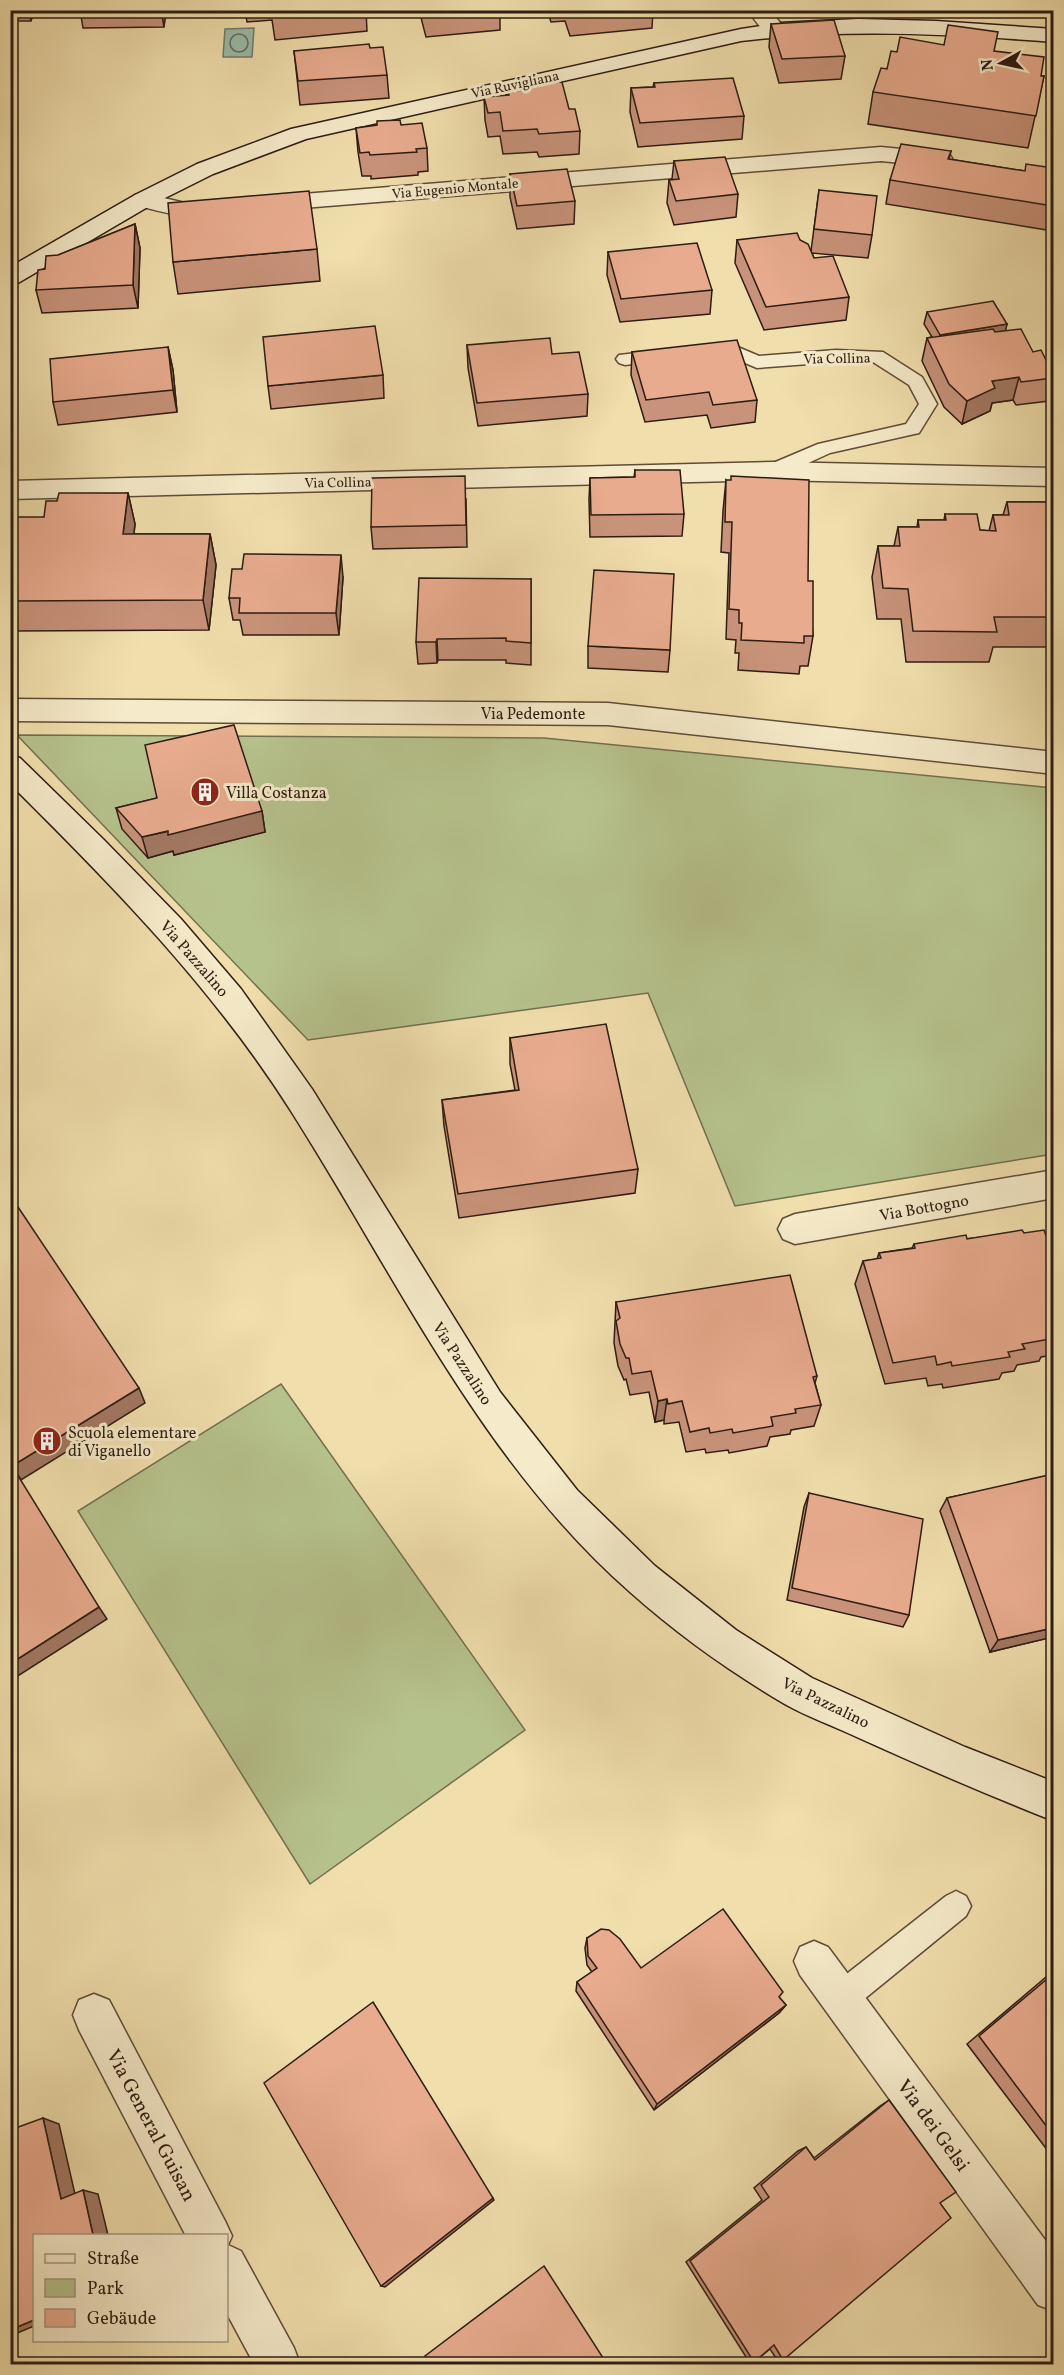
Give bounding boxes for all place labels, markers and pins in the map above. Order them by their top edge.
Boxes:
building icon: Villa Costanza [189,776,221,808]
place label: Villa Costanza [226,783,327,805]
place label: Scuola elementare di Viganello [68,1423,196,1463]
building icon: Scuola elementare di Viganello [31,1425,63,1457]

